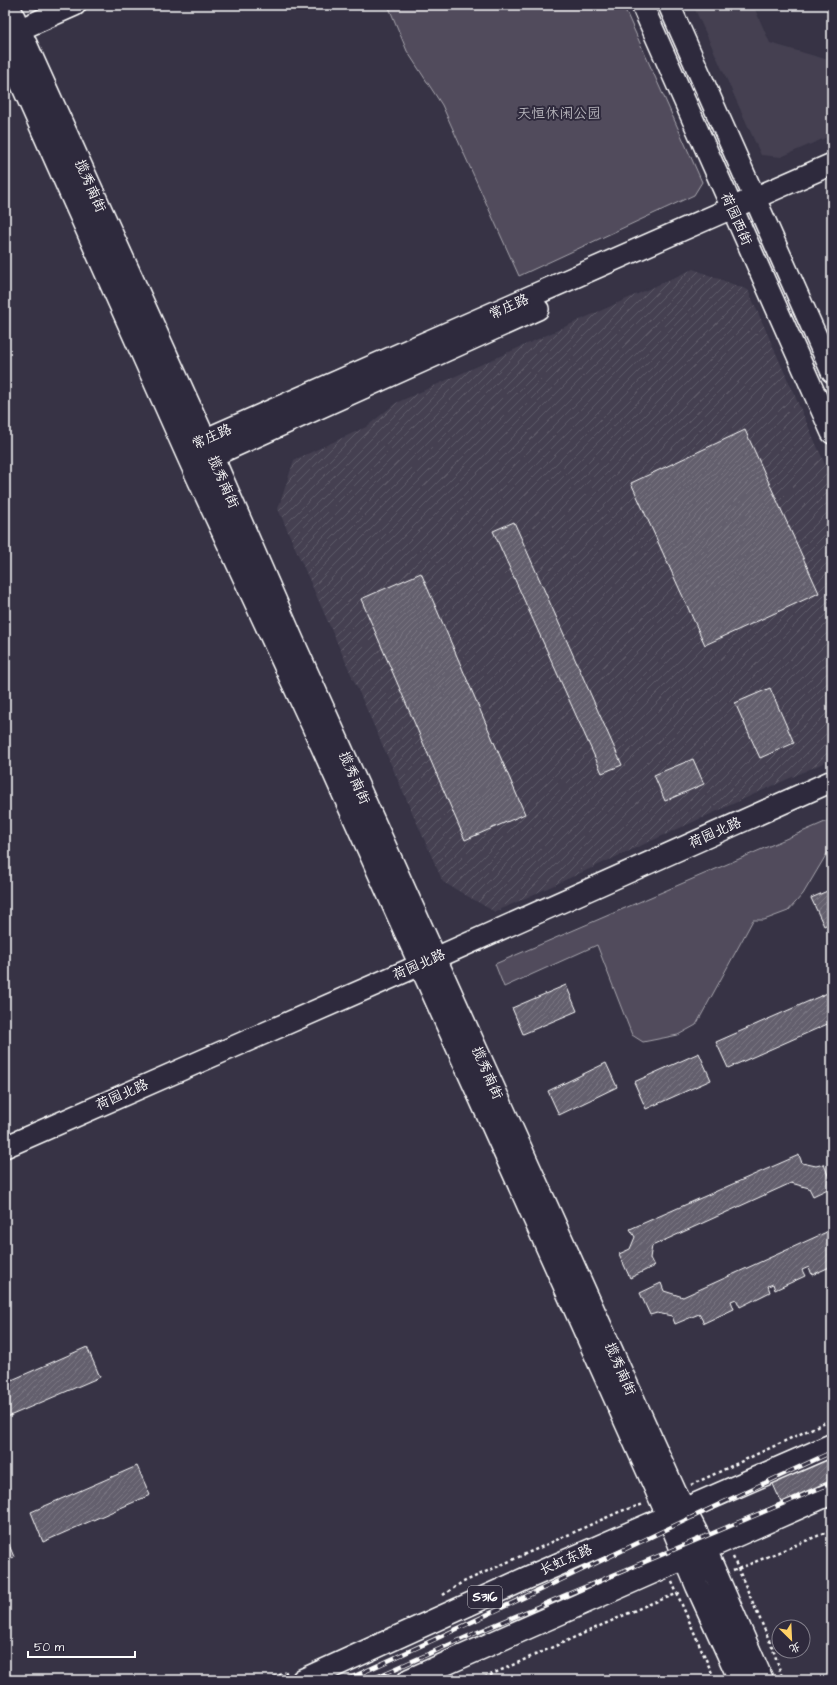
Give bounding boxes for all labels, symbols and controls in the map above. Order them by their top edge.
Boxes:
park label: 天恒休闲公园 [517,104,601,124]
street label: 揽秀南街 [69,156,111,216]
street label: 荷园西街 [715,189,757,249]
street label: 常庄路 [486,289,532,325]
street label: 常庄路 [189,419,235,455]
street label: 揽秀南街 [202,452,244,512]
street label: 揽秀南街 [333,748,375,808]
street label: 荷园北路 [685,812,745,854]
street label: 荷园北路 [389,944,449,986]
street label: 揽秀南街 [466,1043,508,1103]
street label: 荷园北路 [92,1074,152,1116]
street label: 揽秀南街 [599,1339,641,1399]
street label: 长虹东路 [536,1539,596,1581]
road number: S316 [468,1586,502,1608]
north arrow [771,1619,811,1659]
scale bar [28,1633,135,1659]
text: 50 m [34,1639,65,1656]
text: 北 [787,1639,803,1657]

